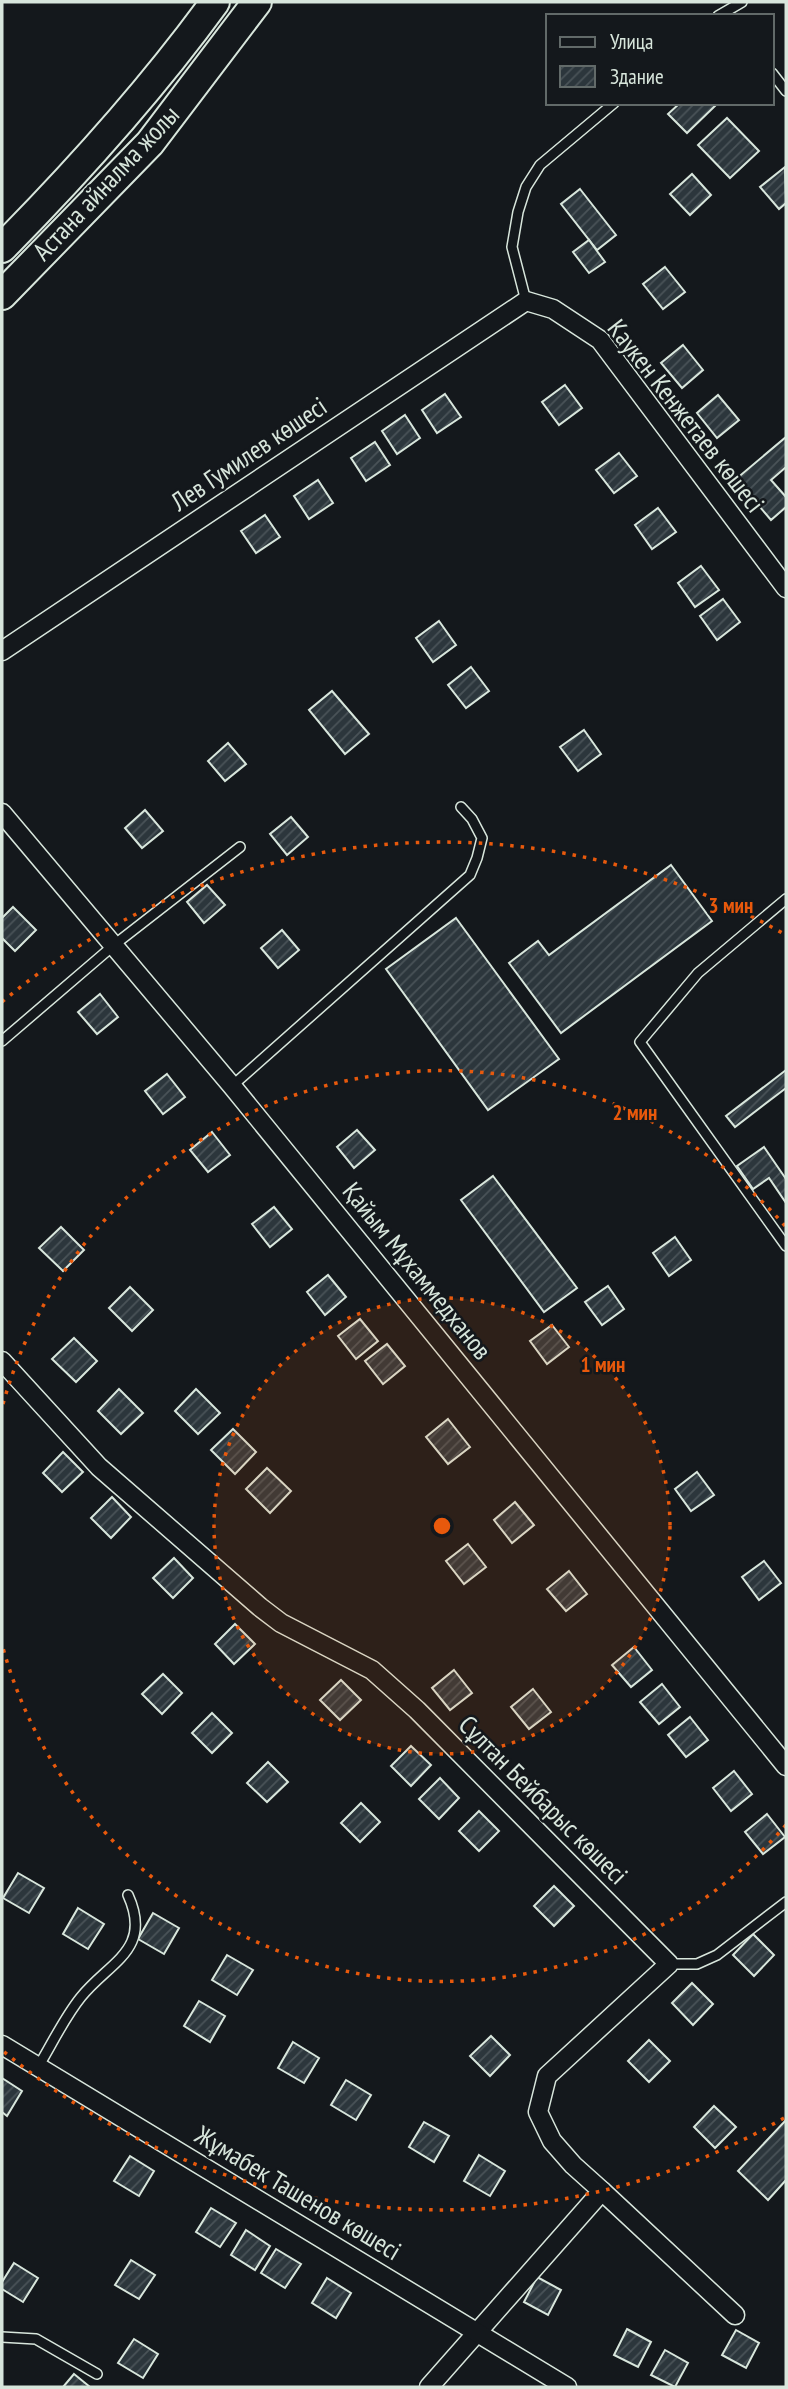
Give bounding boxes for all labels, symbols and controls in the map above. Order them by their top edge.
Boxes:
legend [546,14,774,105]
text: Улица [610,28,653,55]
text: Здание [610,63,664,90]
street label: Астана айналма жолы [25,98,186,267]
street label: Каукен Кенжетаев көшесі [601,313,772,519]
street label: Лев Гумилев көшесі [164,389,333,518]
text: 3 мин [709,892,753,919]
text: 2 мин [613,1099,657,1126]
street label: Қайым Мұхаммедханов [336,1175,499,1366]
text: 1 мин [581,1351,625,1378]
centre of rings [430,1514,454,1538]
street label: Сұлтан Бейбарыс көшесі [452,1708,635,1891]
street label: Жұмабек Ташенов көшесі [188,2118,407,2267]

